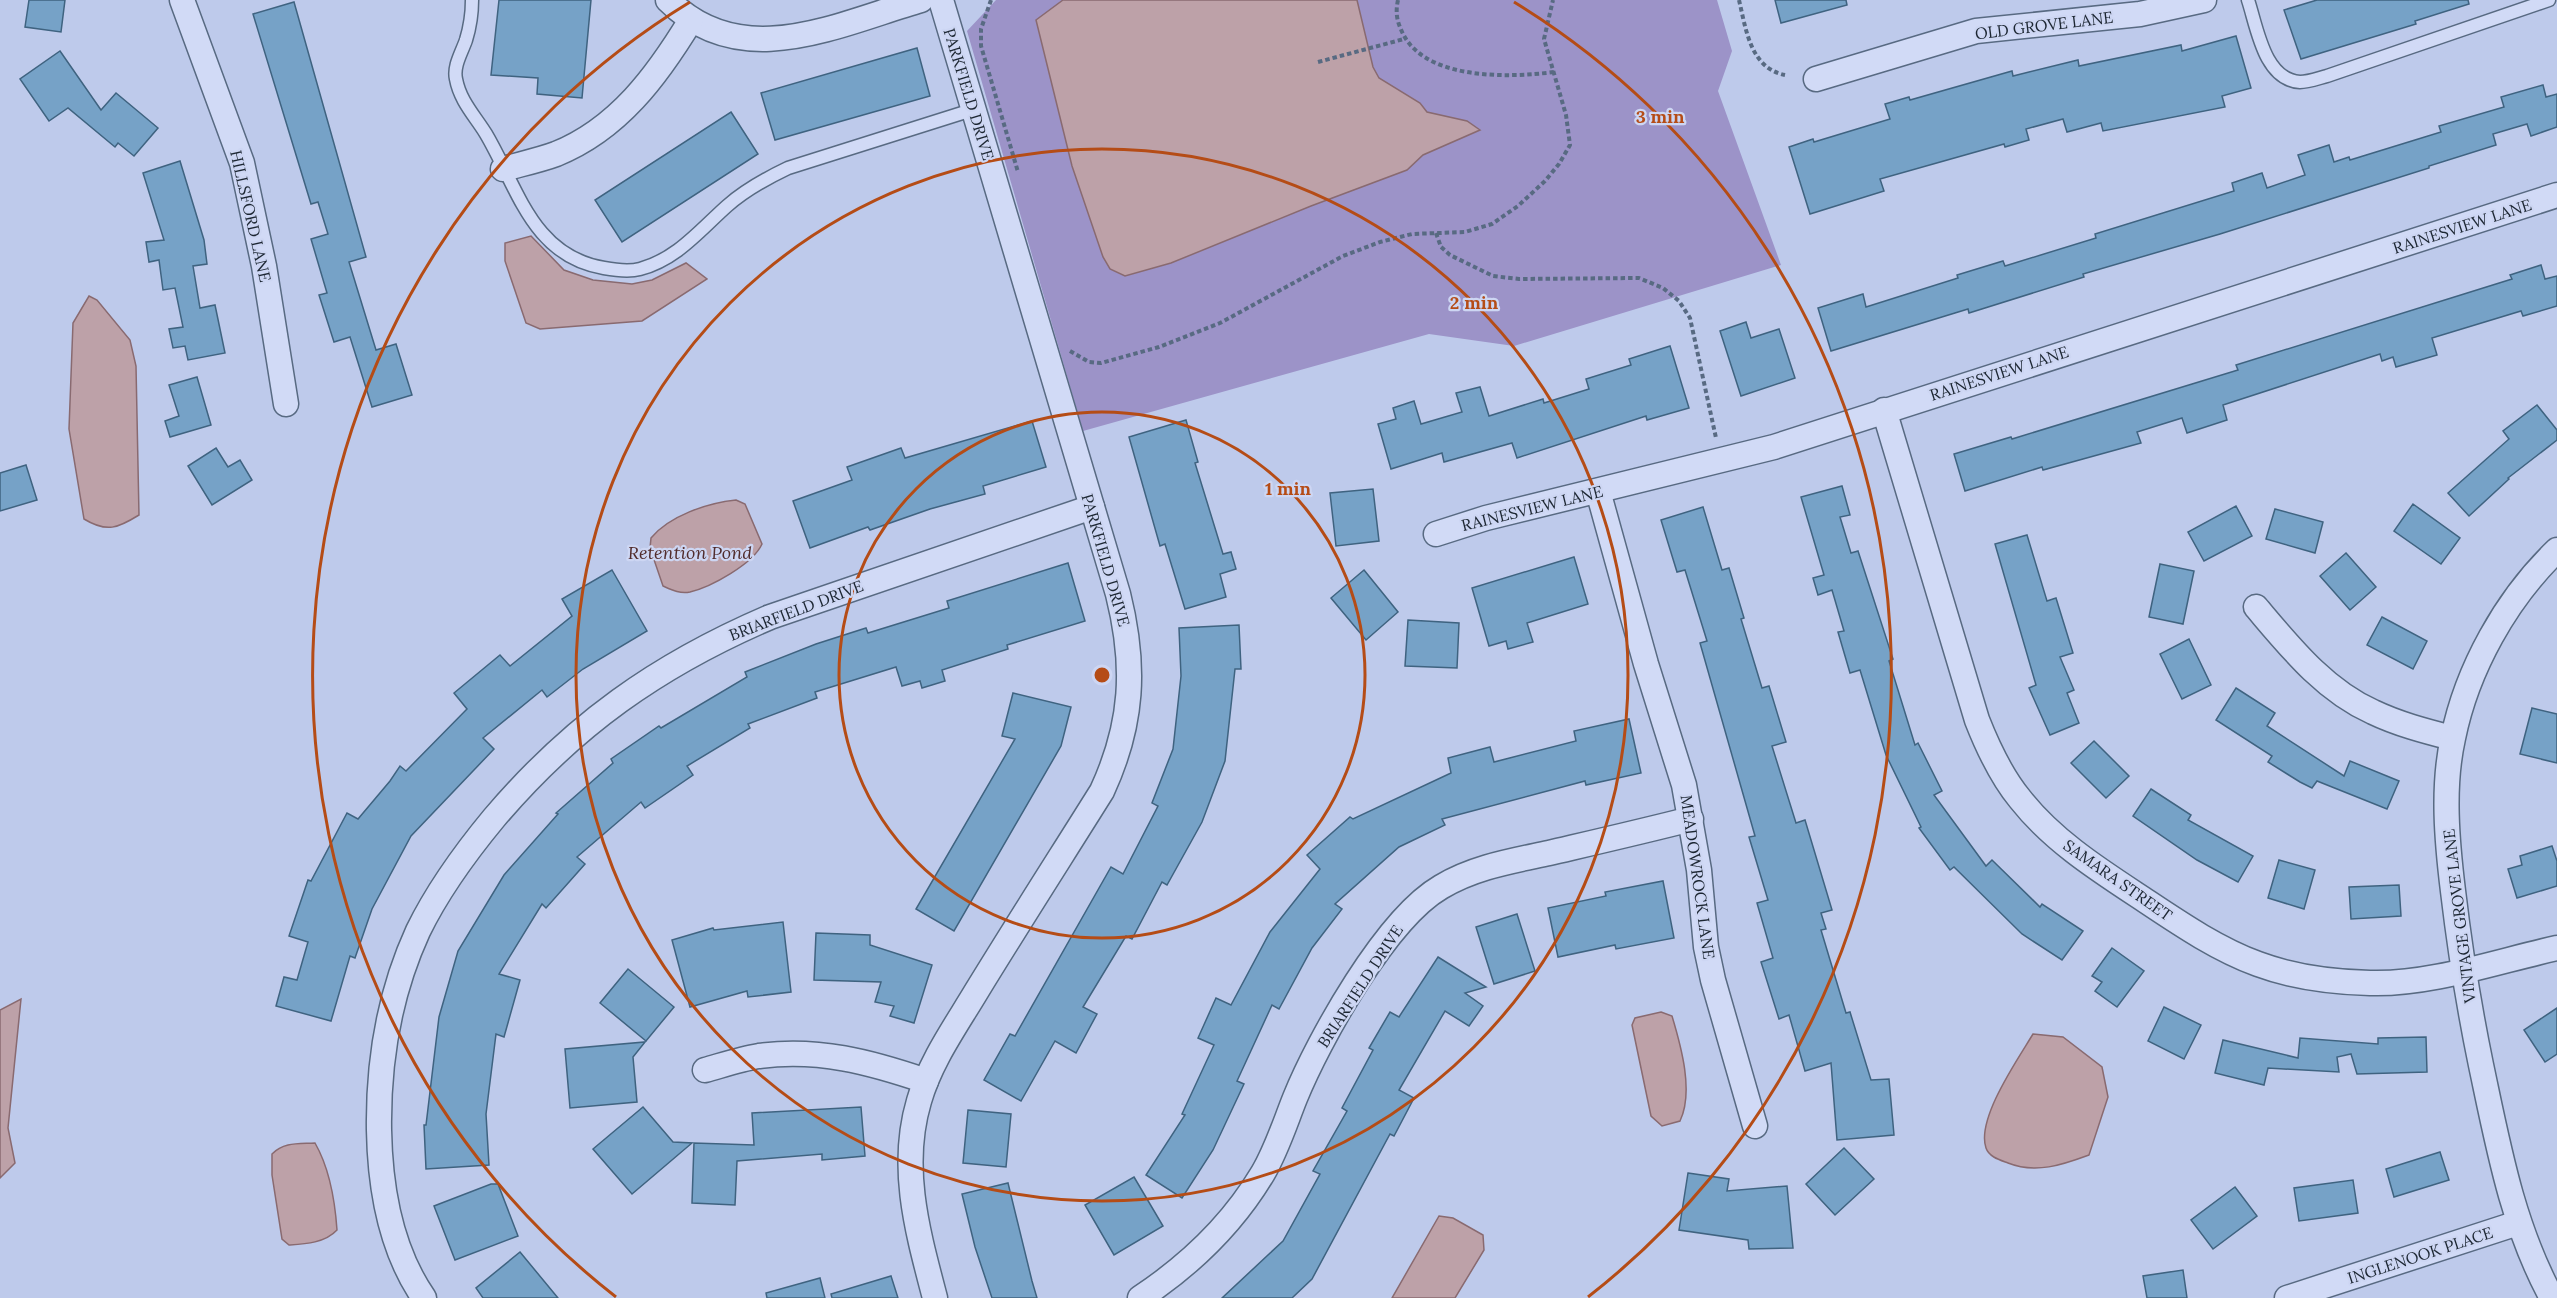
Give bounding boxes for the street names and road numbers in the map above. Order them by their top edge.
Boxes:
street label: OLD GROVE LANE [1974,7,2114,43]
street label: PARKFIELD DRIVE [939,25,999,163]
street label: HILLSFORD LANE [226,148,276,284]
street label: RAINESVIEW LANE [2390,194,2534,258]
street label: RAINESVIEW LANE [1927,341,2071,405]
street label: RAINESVIEW LANE [1459,481,1605,535]
street label: PARKFIELD DRIVE [1077,491,1135,629]
street label: BRIARFIELD DRIVE [726,575,866,645]
street label: MEADOWROCK LANE [1677,794,1719,960]
street label: VINTAGE GROVE LANE [2438,828,2480,1005]
street label: SAMARA STREET [2060,835,2176,925]
street label: BRIARFIELD DRIVE [1313,921,1407,1051]
street label: INGLENOOK PLACE [2345,1222,2495,1288]

